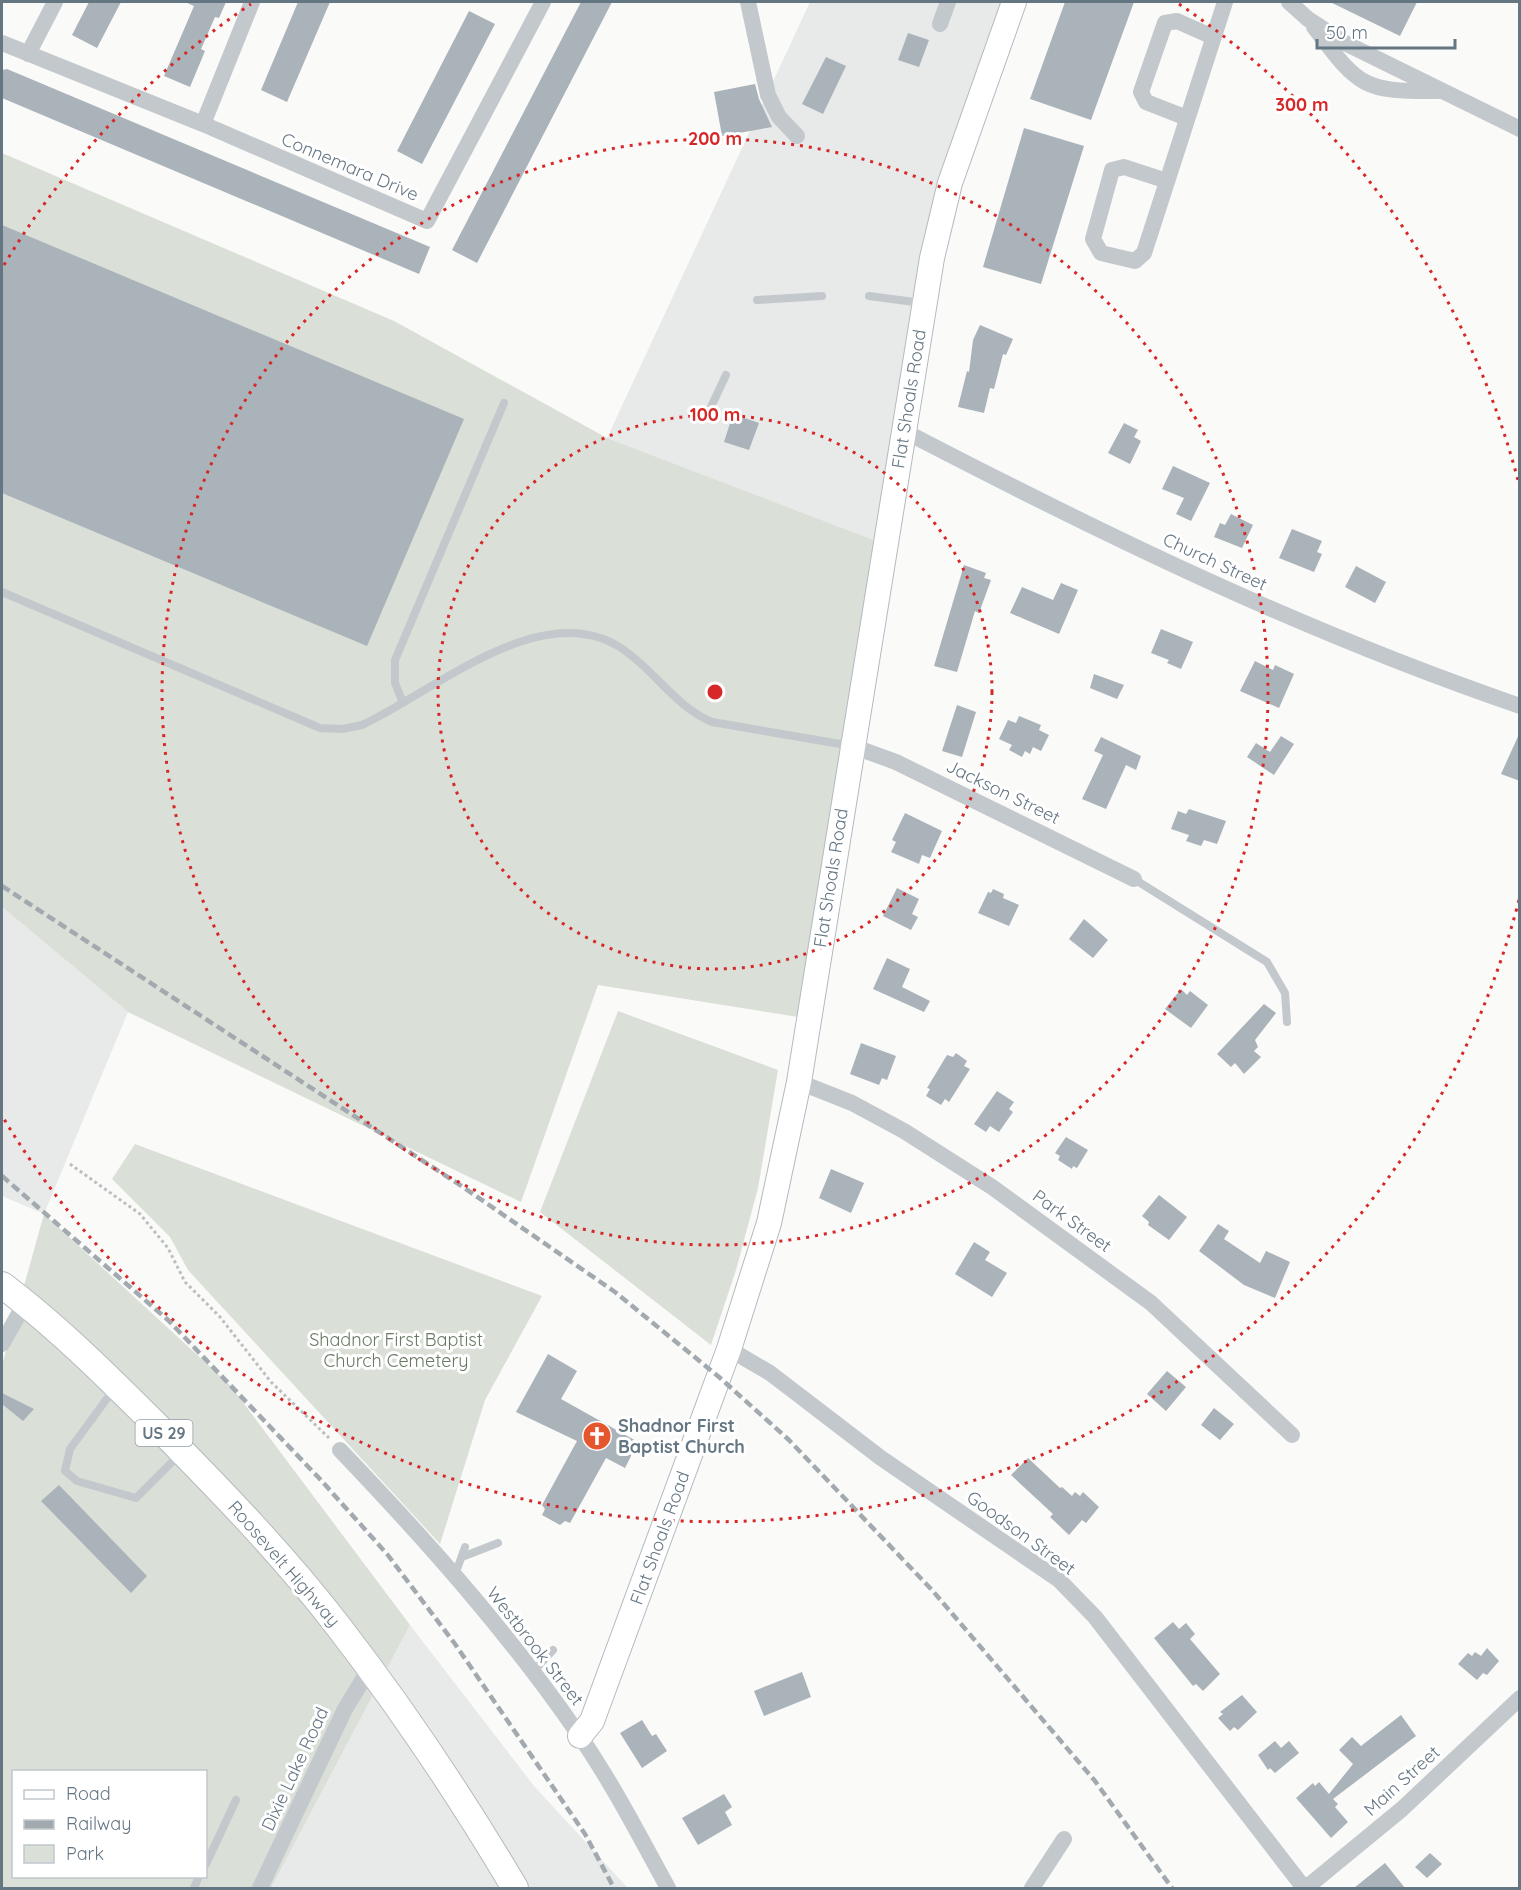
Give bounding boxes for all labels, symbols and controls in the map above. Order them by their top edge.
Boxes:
scale bar [1317,12,1455,50]
text: 50 m [1326,21,1368,44]
text: 300 m [1275,93,1329,116]
street label: Connemara Drive [278,127,422,206]
text: 200 m [688,127,742,150]
street label: Flat Shoals Road [886,328,931,470]
text: 100 m [690,403,740,426]
street label: Church Street [1159,527,1271,596]
centre of rings [705,682,725,702]
street label: Jackson Street [942,754,1064,829]
street label: Flat Shoals Road [808,807,853,949]
street label: Park Street [1028,1184,1116,1257]
park label: Shadnor First Baptist Church Cemetery [309,1328,483,1372]
place label: Shadnor First Baptist Church [618,1414,745,1458]
road number: US 29 [136,1420,192,1446]
church icon: Shadnor First Baptist Church [581,1420,613,1452]
street label: Flat Shoals Road [625,1468,694,1608]
street label: Goodson Street [962,1485,1080,1580]
street label: Roosevelt Highway [223,1496,346,1632]
street label: Westbrook Street [482,1582,589,1710]
street label: Dixie Lake Road [256,1703,333,1834]
street label: Main Street [1359,1741,1444,1821]
legend [12,1770,207,1878]
text: Road [66,1782,111,1805]
text: Railway [66,1812,132,1835]
text: Park [66,1842,104,1865]

